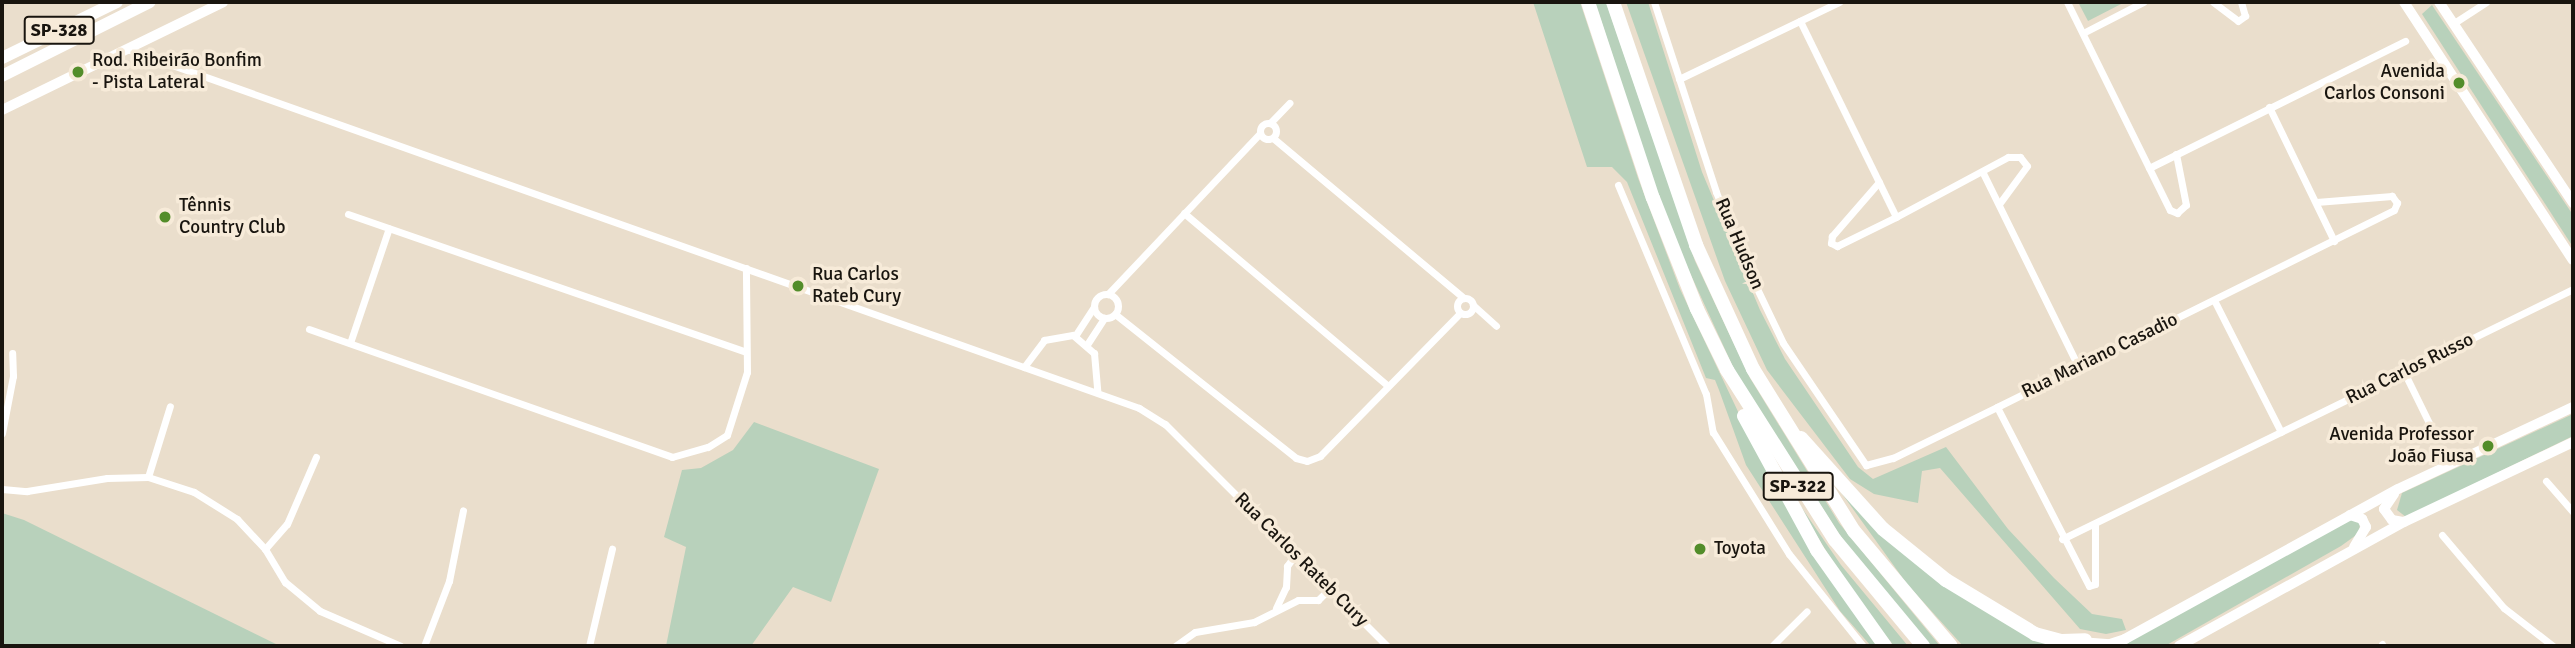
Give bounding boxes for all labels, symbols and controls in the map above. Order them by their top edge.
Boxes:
road number: SP-328 [22,15,96,44]
place label: Rod. Ribeirão Bonfim - Pista Lateral [92,50,262,94]
place label: Avenida Carlos Consoni [2324,61,2445,105]
marker: Rod. Ribeirão Bonfim - Pista Lateral [70,64,86,80]
marker: Avenida Carlos Consoni [2451,75,2467,91]
place label: Tênnis Country Club [179,195,285,239]
street label: Rua Hudson [1710,195,1768,293]
marker: Tênnis Country Club [157,209,173,225]
place label: Rua Carlos Rateb Cury [812,264,901,308]
marker: Rua Carlos Rateb Cury [790,278,806,294]
street label: Rua Mariano Casadio [2018,308,2182,404]
street label: Rua Carlos Russo [2343,328,2477,410]
place label: Avenida Professor João Fiusa [2329,424,2474,468]
marker: Avenida Professor João Fiusa [2480,438,2496,454]
road number: SP-322 [1761,472,1835,500]
street label: Rua Carlos Rateb Cury [1229,488,1373,632]
place label: Toyota [1714,538,1766,560]
marker: Toyota [1692,541,1708,557]

